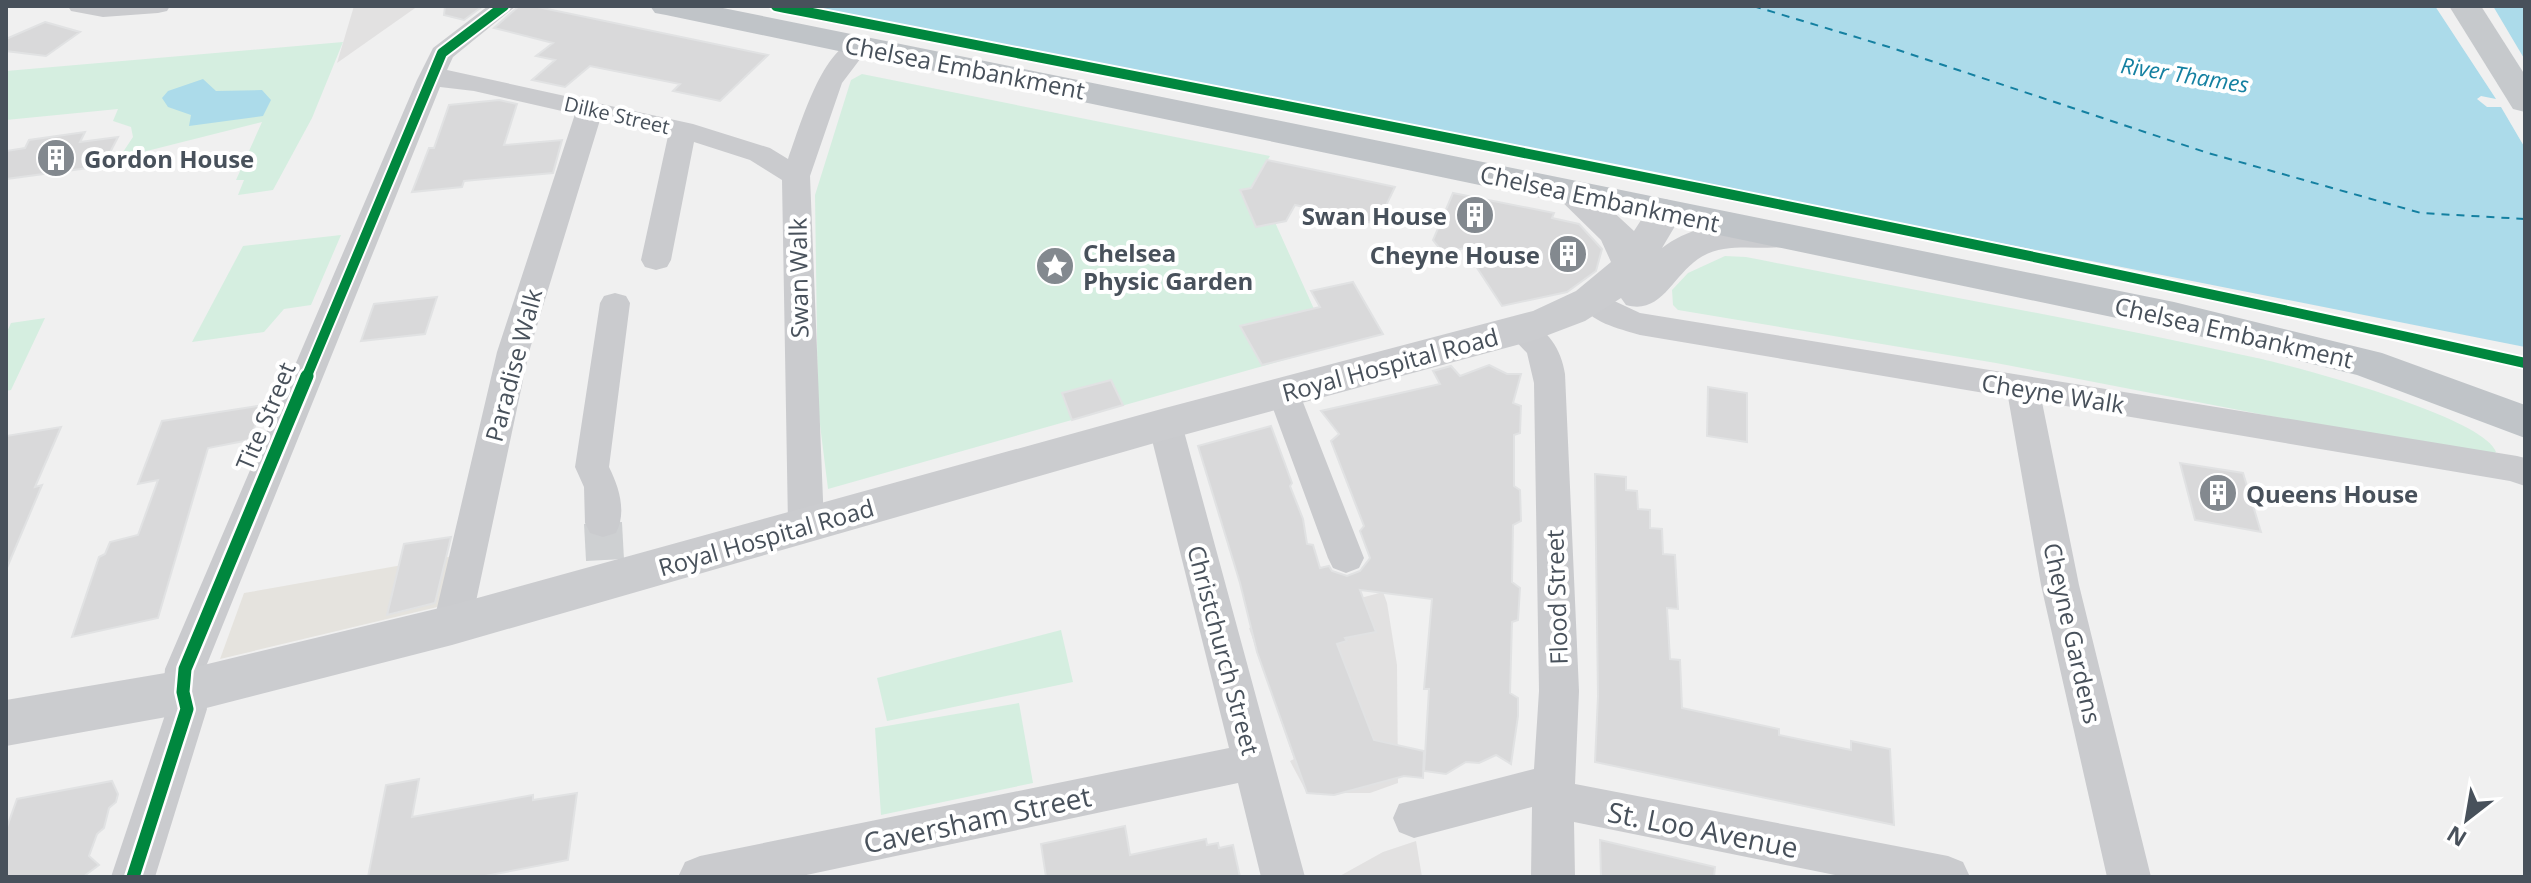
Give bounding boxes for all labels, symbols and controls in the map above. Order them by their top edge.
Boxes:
street label: Chelsea Embankment [842,28,1088,106]
water label: River Thames [2119,49,2252,99]
street label: Dilke Street [562,90,672,140]
building icon: Gordon House [35,137,77,179]
place label: Gordon House [84,142,254,175]
street label: Chelsea Embankment [1477,157,1723,239]
building icon: Swan House [1454,194,1496,236]
place label: Swan House [1302,199,1447,232]
street label: Swan Walk [780,217,816,338]
building icon: Cheyne House [1547,233,1589,275]
place label: Chelsea Physic Garden [1083,236,1253,297]
place label: Cheyne House [1370,238,1540,271]
place icon: Chelsea Physic Garden [1034,245,1076,287]
street label: Paradise Walk [477,285,549,445]
street label: Chelsea Embankment [2112,289,2356,375]
street label: Royal Hospital Road [1278,319,1502,409]
street label: Tite Street [227,357,303,475]
street label: Cheyne Walk [1979,365,2127,421]
building icon: Queens House [2197,472,2239,514]
place label: Queens House [2246,477,2418,510]
street label: Royal Hospital Road [654,490,878,584]
street label: Flood Street [1537,529,1575,665]
street label: Cheyne Gardens [2036,539,2110,727]
street label: Christchurch Street [1180,541,1268,759]
street label: Caversham Street [860,776,1094,862]
north arrow [2427,779,2507,859]
street label: St. Loo Avenue [1605,792,1801,866]
text: N [2441,820,2472,854]

